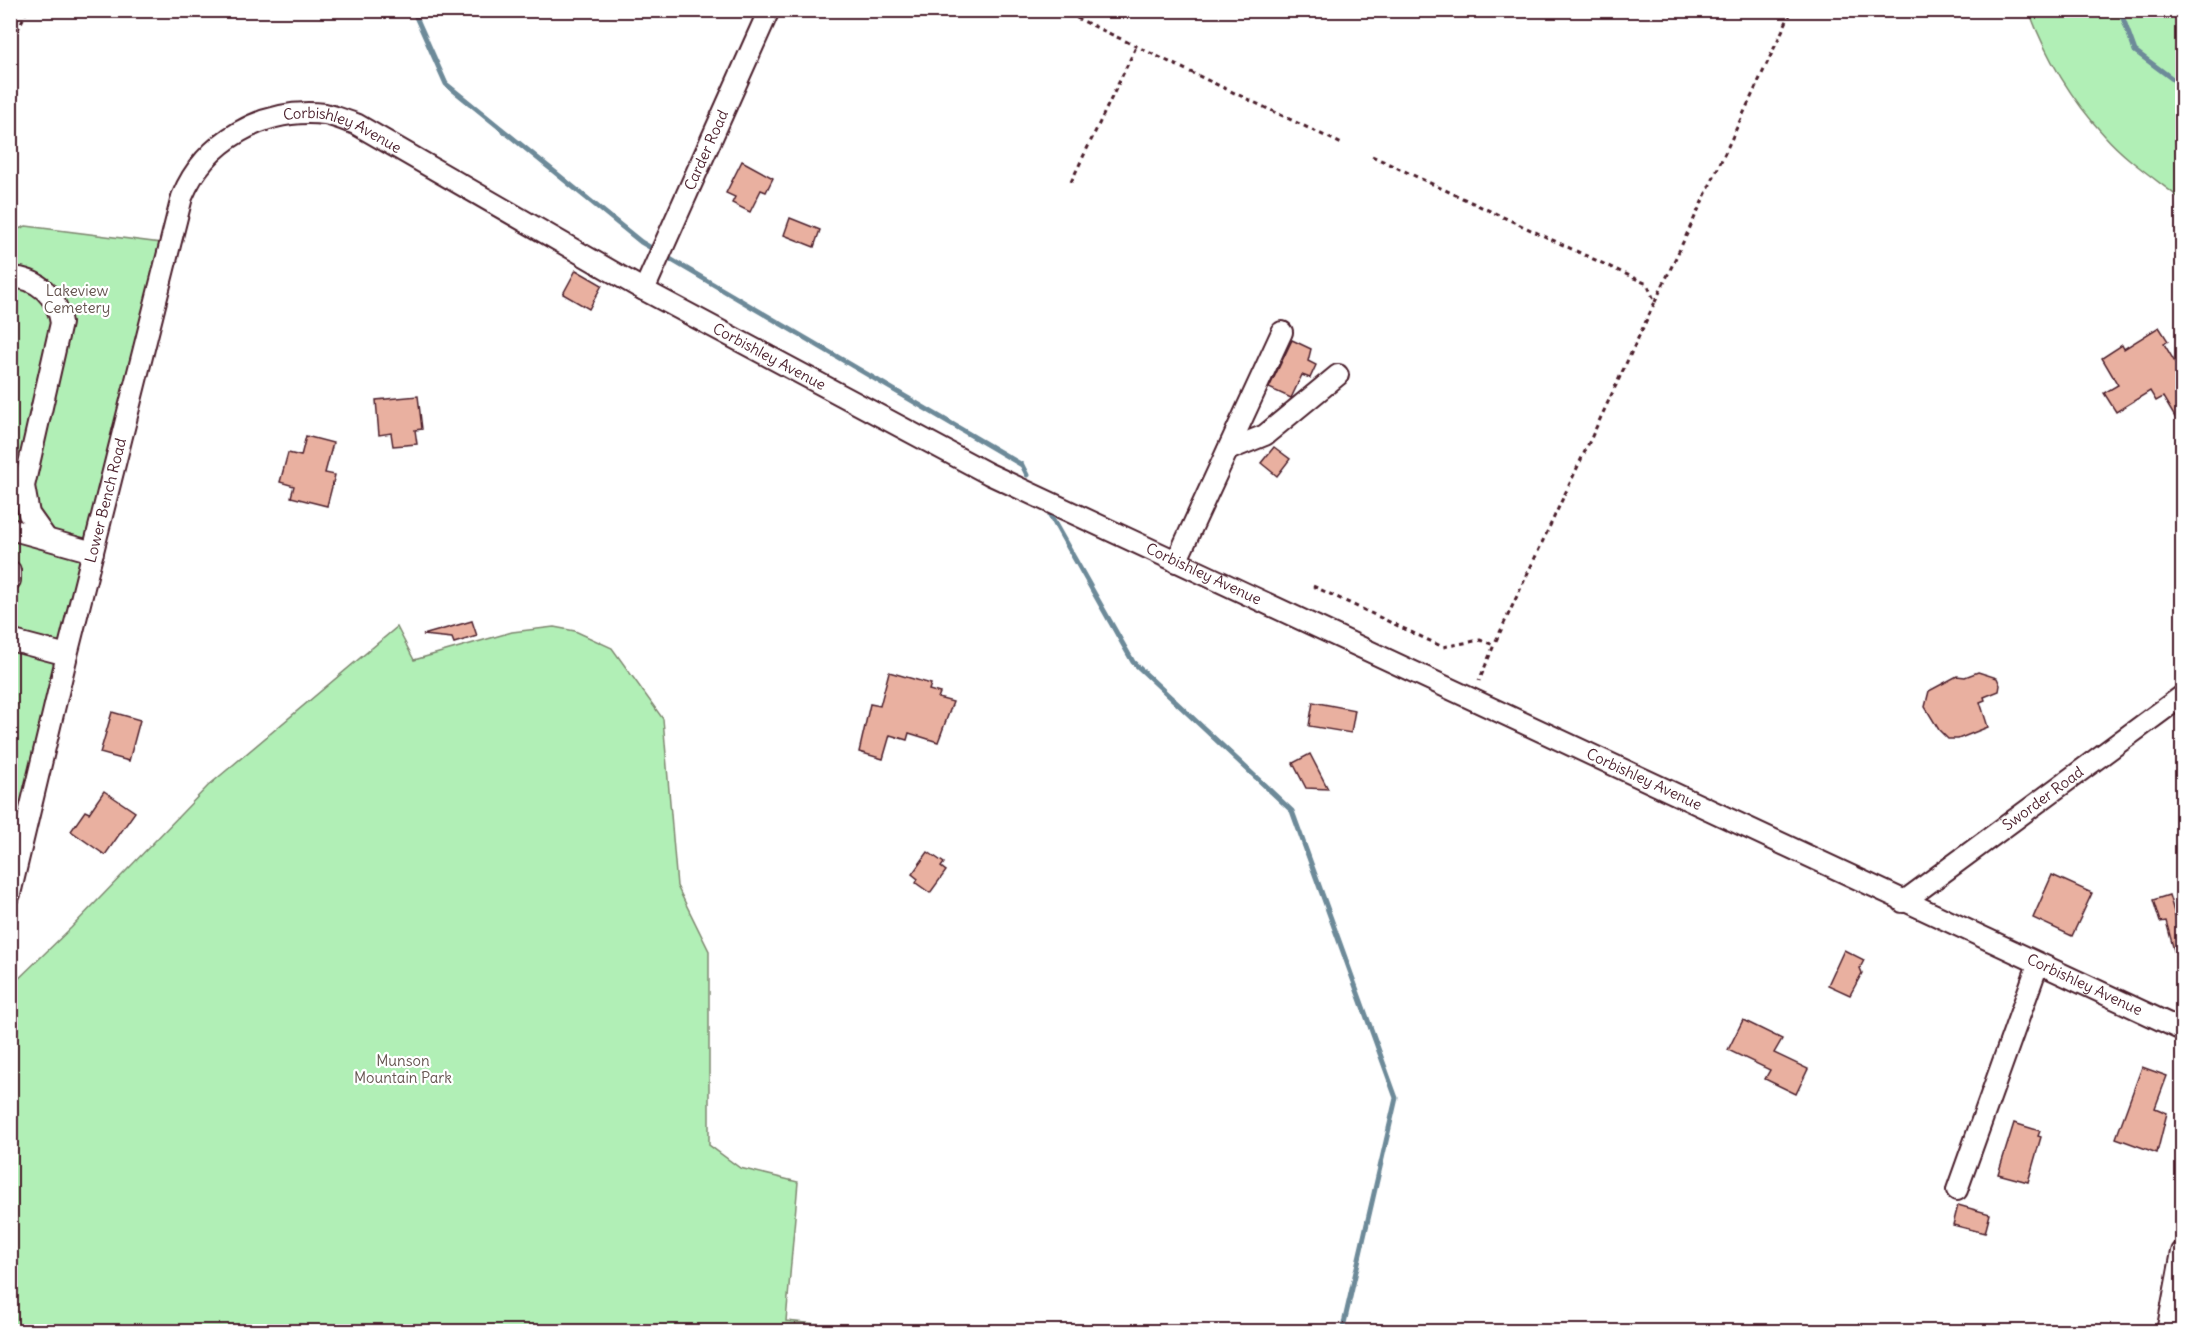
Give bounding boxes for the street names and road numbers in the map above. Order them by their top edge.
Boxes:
street label: Corbishley Avenue [282,103,405,157]
street label: Carder Road [680,107,732,193]
street label: Corbishley Avenue [710,318,829,394]
street label: Lower Bench Road [81,436,130,565]
street label: Corbishley Avenue [1143,538,1265,609]
street label: Corbishley Avenue [1584,744,1705,814]
street label: Sworder Road [1998,762,2087,834]
street label: Corbishley Avenue [2024,949,2146,1019]

